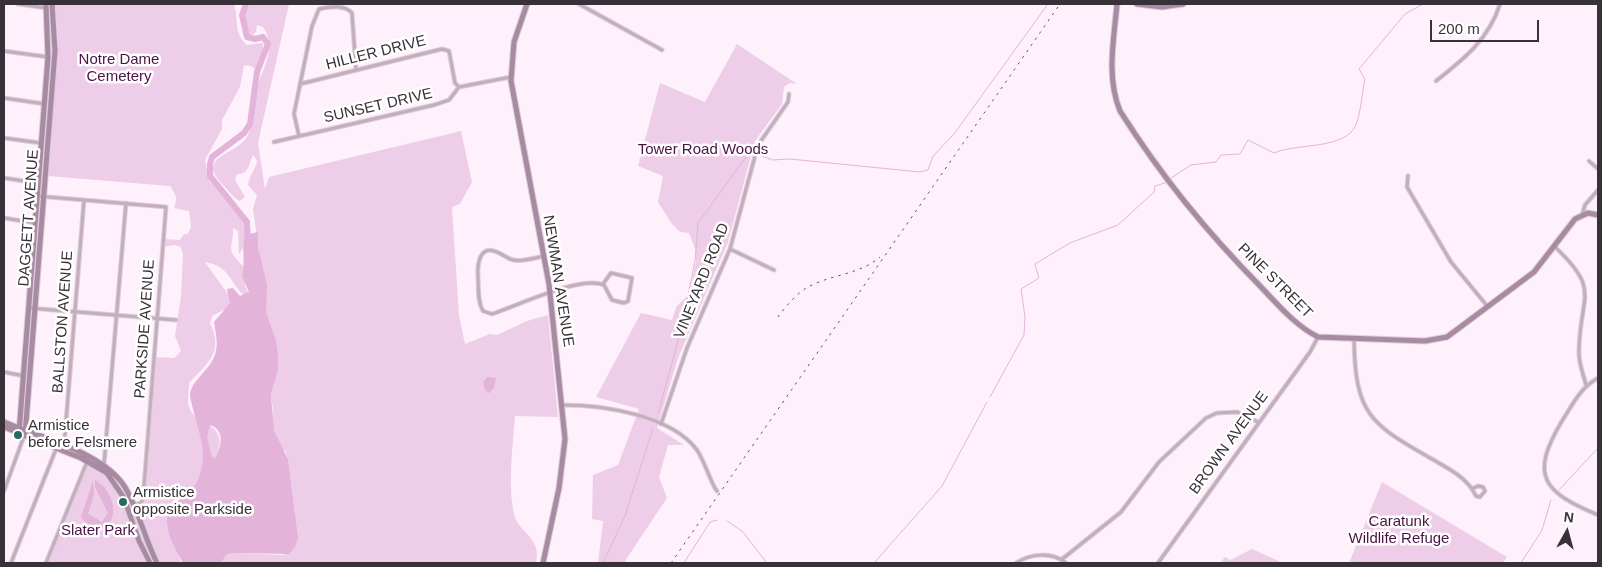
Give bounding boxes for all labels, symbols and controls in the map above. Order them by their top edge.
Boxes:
scale bar [1432,10,1541,42]
text: 200 m [1438,20,1480,37]
street label: HILLER DRIVE [324,32,428,74]
park label: Notre Dame Cemetery [79,51,159,86]
street label: SUNSET DRIVE [322,85,434,127]
park label: Tower Road Woods [638,141,768,159]
street label: DAGGETT AVENUE [15,149,43,287]
street label: NEWMAN AVENUE [539,214,577,348]
street label: VINEYARD ROAD [671,221,733,341]
street label: PINE STREET [1234,240,1316,322]
street label: BALLSTON AVENUE [49,250,77,394]
street label: PARKSIDE AVENUE [131,259,159,399]
street label: BROWN AVENUE [1186,388,1272,498]
place label: Armistice before Felsmere [28,417,137,452]
marker: Armistice before Felsmere [12,429,24,441]
place label: Armistice opposite Parkside [133,484,252,519]
marker: Armistice opposite Parkside [117,496,129,508]
north arrow [1542,507,1592,557]
text: N [1563,509,1575,526]
park label: Caratunk Wildlife Refuge [1349,513,1449,548]
park label: Slater Park [61,522,135,540]

